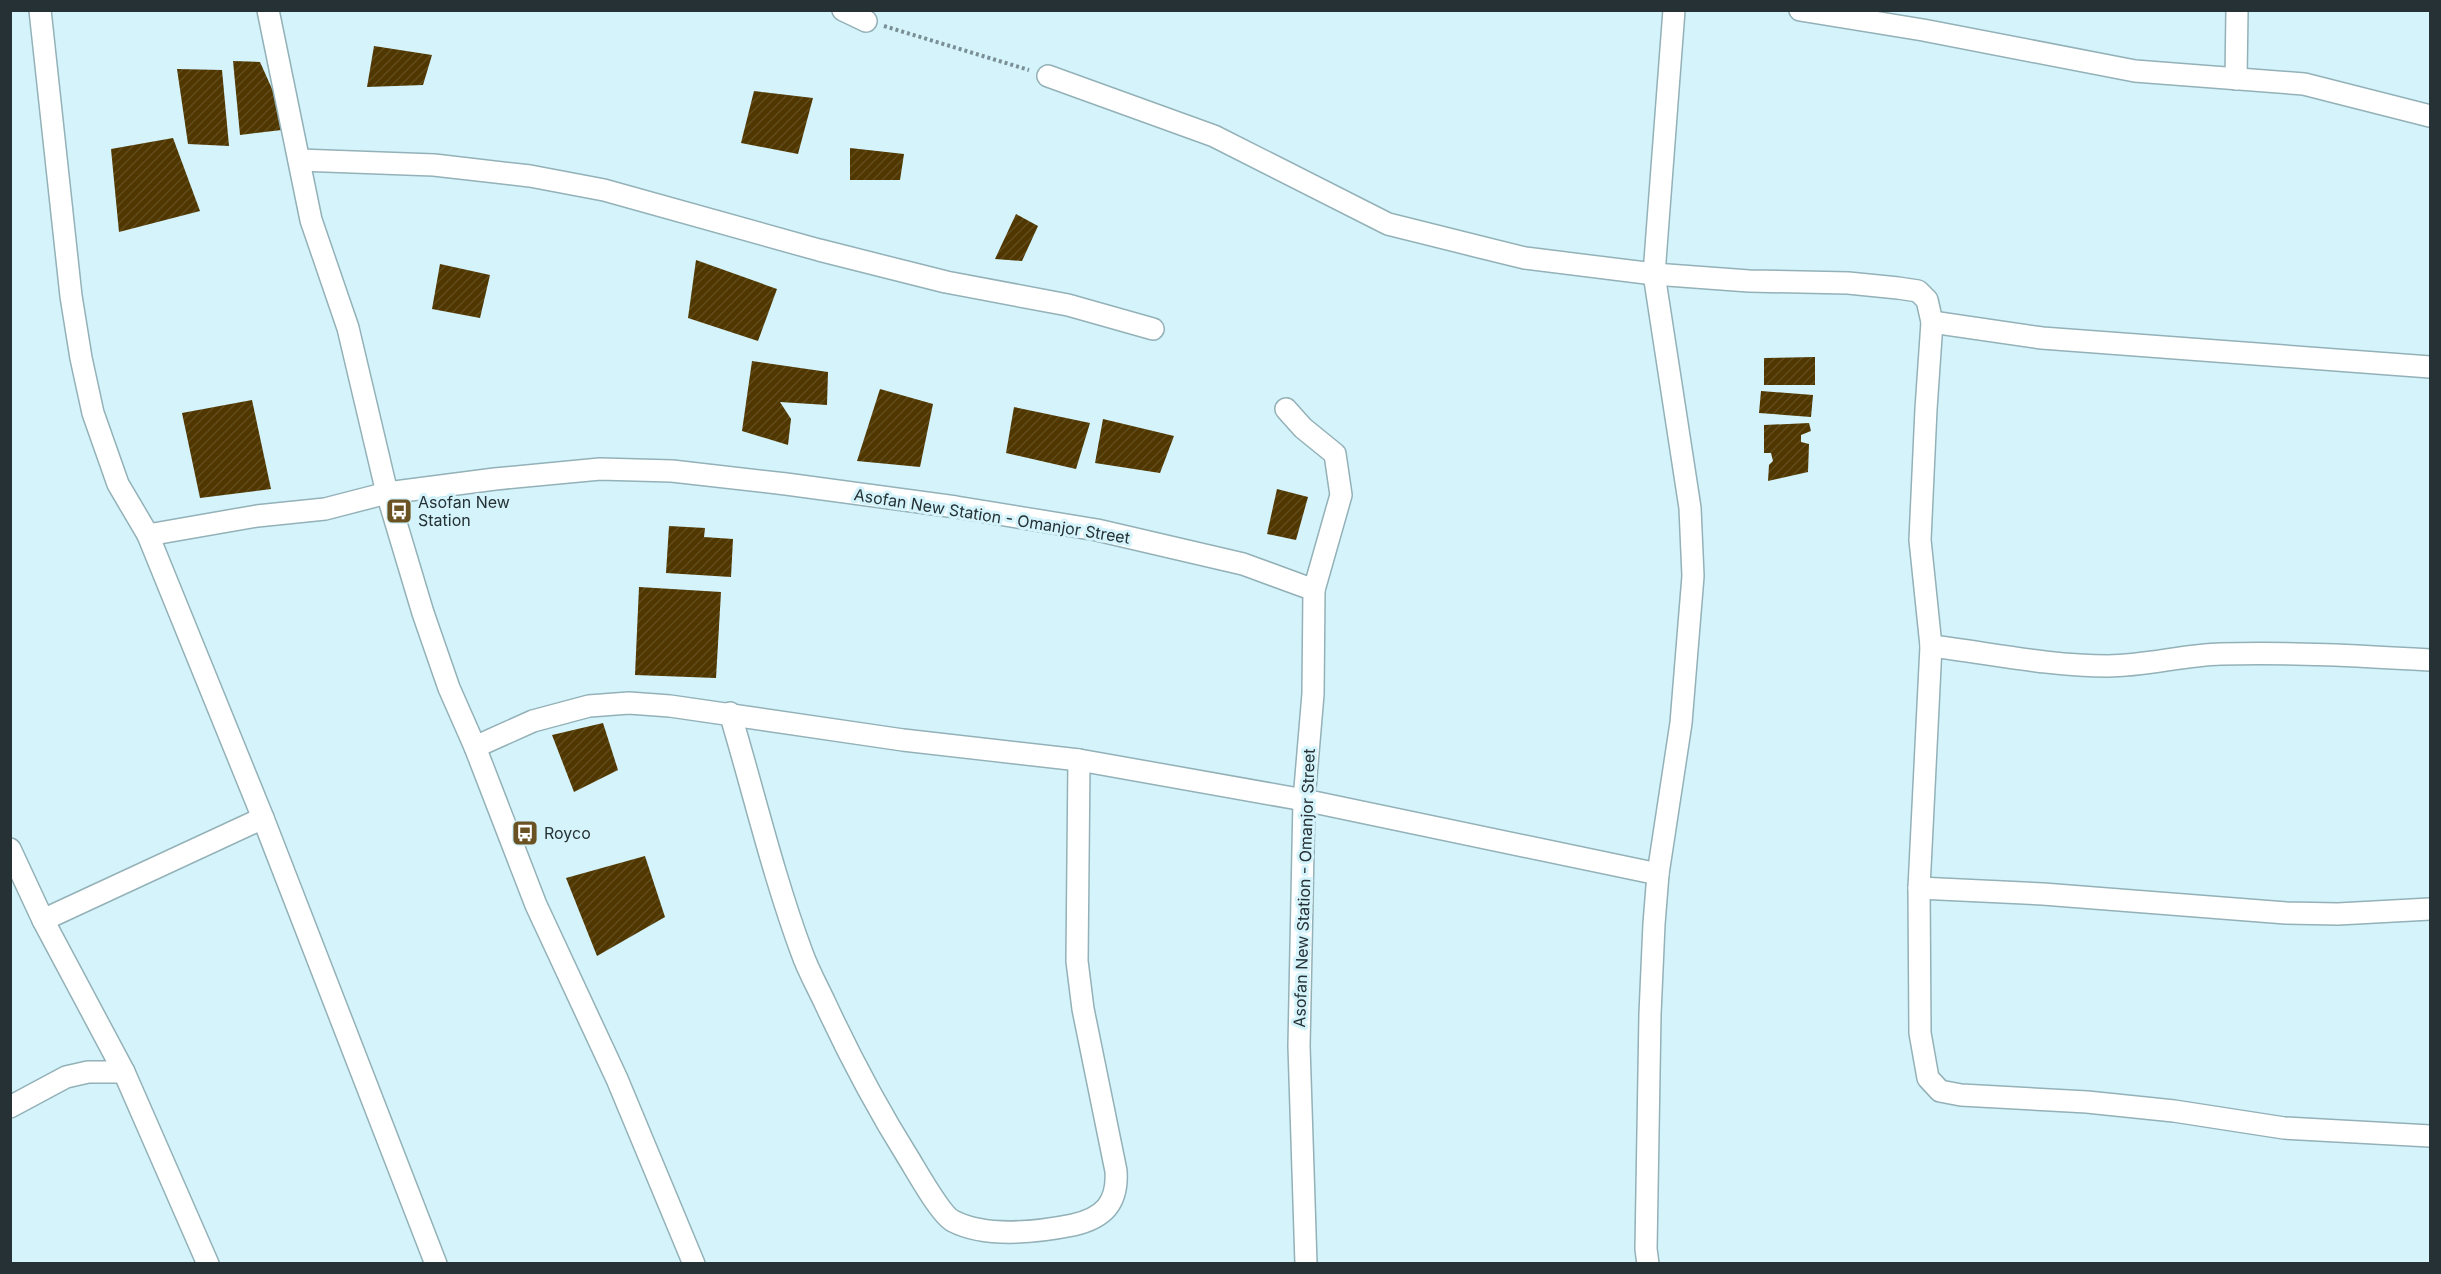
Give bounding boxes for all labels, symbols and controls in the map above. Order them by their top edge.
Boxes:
street label: Asofan New Station - Omanjor Street [853,484,1131,548]
place label: Asofan New Station [418,492,510,530]
bus stop icon: Asofan New Station [384,496,414,526]
street label: Asofan New Station - Omanjor Street [1289,748,1319,1028]
bus stop icon: Royco [510,818,540,848]
place label: Royco [544,823,591,843]

